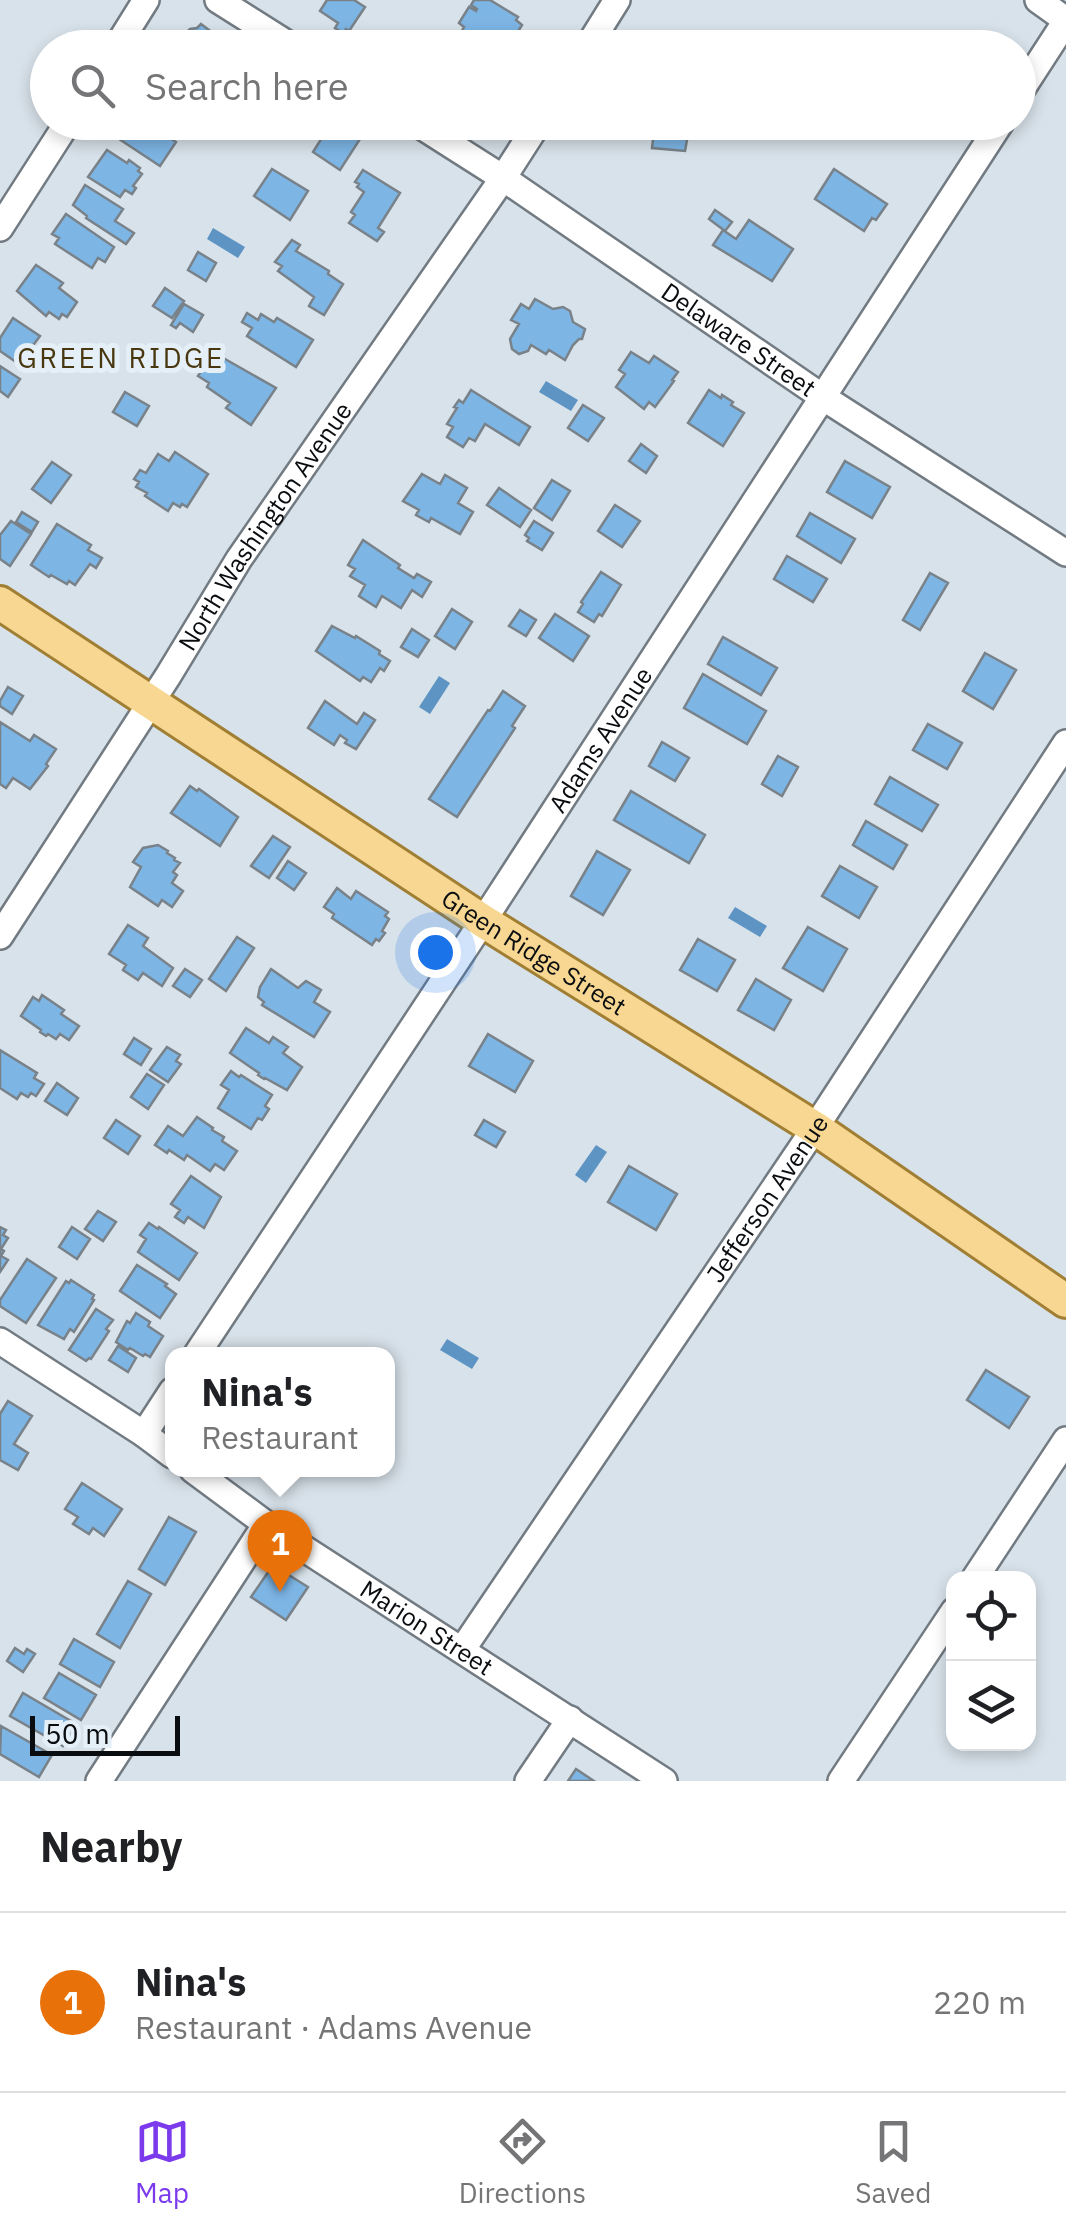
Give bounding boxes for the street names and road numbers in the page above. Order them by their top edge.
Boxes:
street label: Delaware Street [655,275,823,404]
street label: North Washington Avenue [170,395,359,656]
street label: Adams Avenue [541,660,659,819]
street label: Green Ridge Street [435,881,633,1022]
street label: Jefferson Avenue [698,1108,835,1288]
street label: Marion Street [354,1572,500,1682]

